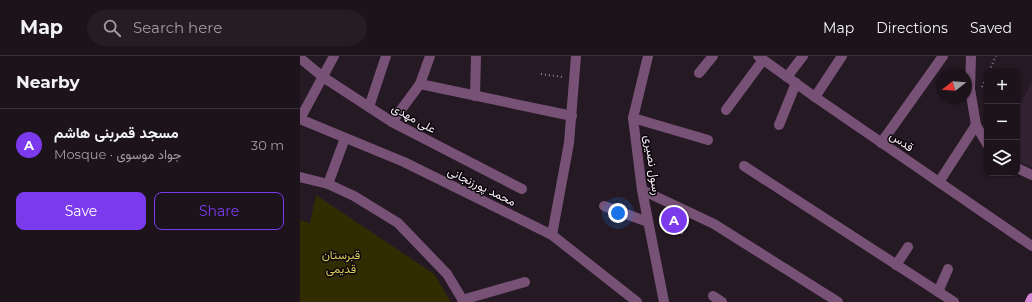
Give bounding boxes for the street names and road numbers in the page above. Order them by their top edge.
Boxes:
street label: علی مهدی [389,100,439,137]
street label: قدس [886,127,917,155]
street label: رسول نصیری [640,134,665,196]
street label: محمد پورزنجانی [445,163,518,210]

